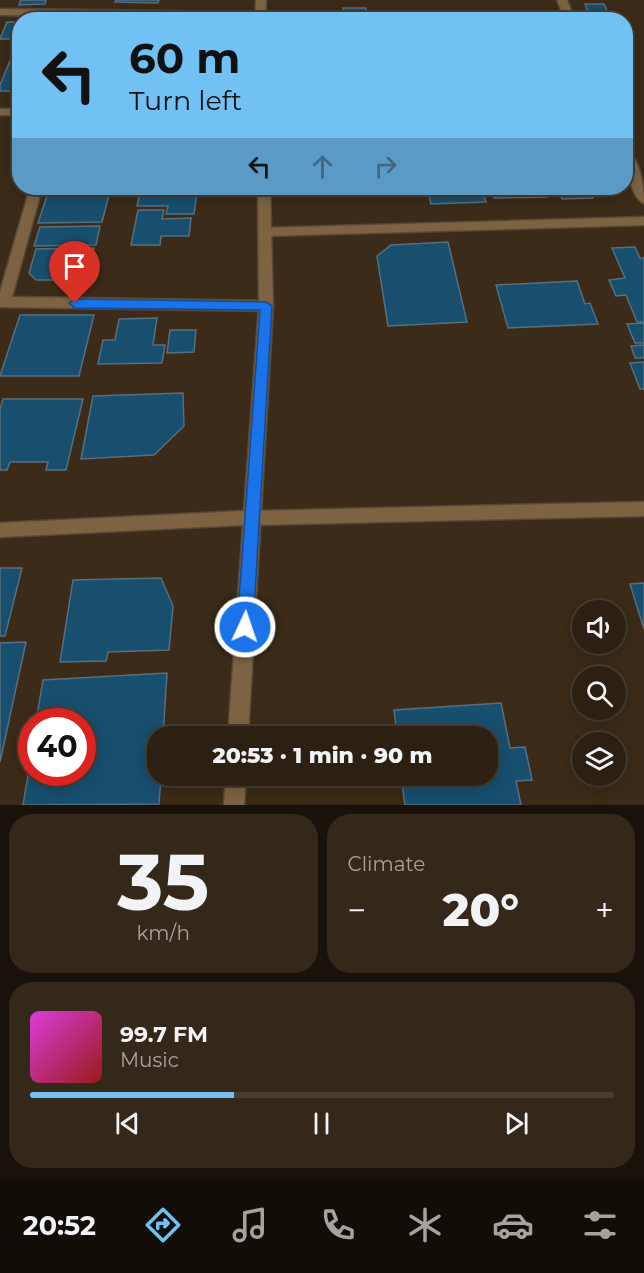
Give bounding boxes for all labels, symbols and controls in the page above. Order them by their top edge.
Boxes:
text: 60 m [129,32,240,84]
icon: left [30,36,108,114]
text: Turn left [129,84,242,117]
icon: left [243,150,276,183]
icon: ahead [306,150,339,183]
icon: right [369,150,402,183]
pin [49,241,100,303]
icon: arrive [58,250,91,283]
position arrow [213,595,277,659]
map controls [572,600,626,786]
button: sound [572,600,626,654]
button: search [572,666,626,720]
speed limit sign: 40 [18,708,96,786]
button: layers [572,732,626,786]
text: 20:53 · 1 min · 90 m [212,742,433,769]
text: 35 [117,834,209,930]
text: Climate [348,852,425,876]
text: 20° [442,882,519,937]
text: − [348,890,366,930]
text: + [595,890,614,930]
text: km/h [137,921,190,945]
text: 99.7 FM [120,1021,208,1048]
text: Music [120,1048,179,1072]
icon: previous [111,1107,144,1140]
icon: pause [305,1107,338,1140]
icon: next [500,1107,533,1140]
icon: directions [142,1204,184,1246]
icon: music [229,1204,271,1246]
icon: phone [317,1204,359,1246]
icon: climate [404,1204,446,1246]
icon: car [492,1204,534,1246]
icon: filters [579,1204,621,1246]
text: 20:52 [23,1209,96,1242]

